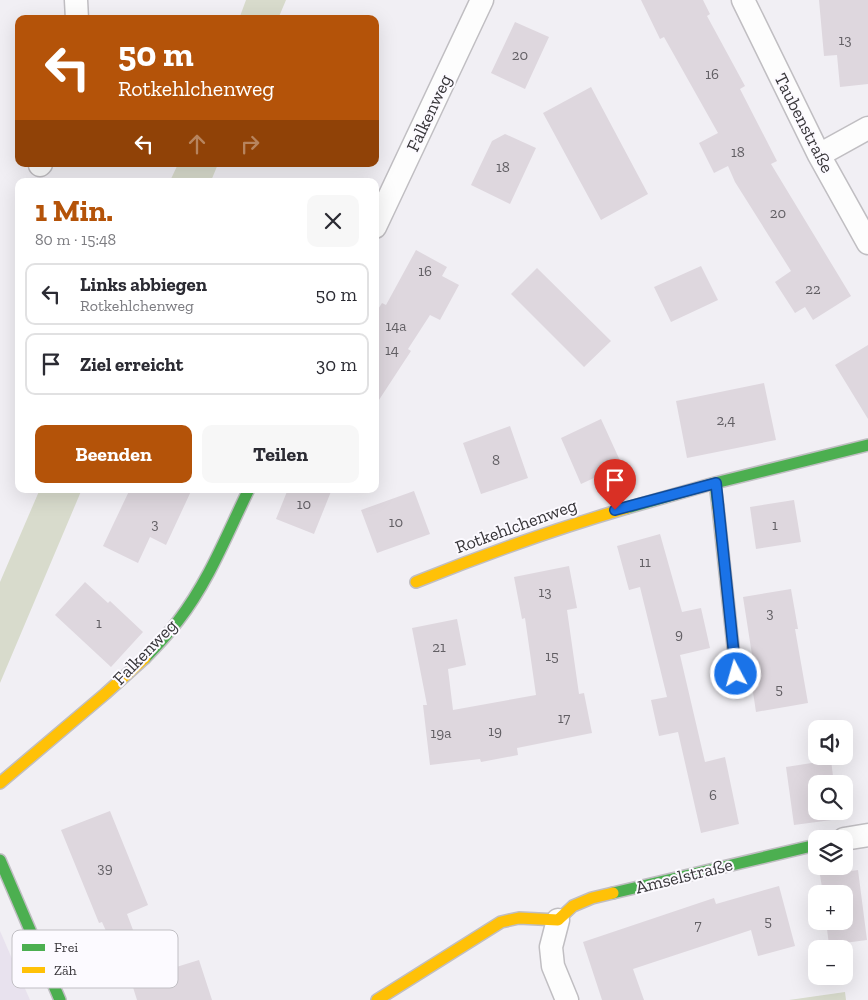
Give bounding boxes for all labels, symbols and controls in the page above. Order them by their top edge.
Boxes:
house number: 13 [838,31,852,49]
text: 50 m [118,33,194,75]
icon: left [35,35,100,100]
house number: 20 [512,46,528,64]
house number: 16 [705,65,719,83]
street label: Taubenstraße [769,70,839,176]
street label: Falkenweg [402,71,456,155]
text: Rotkehlchenweg [118,75,274,102]
icon: left [130,130,158,158]
icon: ahead [183,130,211,158]
icon: right [236,130,264,158]
house number: 18 [731,143,745,161]
house number: 18 [496,158,510,176]
text: 1 Min. [35,193,113,229]
button: close [307,195,359,247]
house number: 20 [770,204,786,222]
text: 80 m · 15:48 [35,230,116,249]
house number: 16 [418,262,432,280]
text: Links abbiegen [80,273,207,296]
icon: left [37,280,65,308]
house number: 22 [805,280,821,298]
text: 50 m [316,283,357,306]
text: Rotkehlchenweg [80,296,194,315]
house number: 14a [385,317,407,335]
house number: 14 [385,341,399,359]
icon: arrive [37,350,65,378]
text: Ziel erreicht [80,353,183,376]
text: 30 m [316,353,357,376]
house number: 2,4 [717,411,735,429]
button: Beenden [35,425,192,483]
button: Teilen [202,425,359,483]
house number: 8 [492,451,500,469]
pin [594,459,636,510]
icon: arrive [601,466,629,494]
street label: Rotkehlchenweg [452,494,580,558]
house number: 10 [297,495,311,513]
house number: 10 [389,513,403,531]
house number: 3 [151,515,159,533]
house number: 1 [772,516,778,534]
house number: 11 [639,553,651,571]
house number: 13 [538,583,552,601]
house number: 3 [766,604,774,622]
house number: 1 [96,614,102,632]
street label: Falkenweg [108,615,182,689]
house number: 9 [675,625,683,643]
house number: 21 [432,638,446,656]
house number: 15 [545,647,559,665]
position arrow [709,647,761,699]
house number: 5 [775,680,783,698]
house number: 17 [558,709,570,727]
map controls [808,720,853,985]
button: sound [808,720,853,765]
house number: 19 [488,722,502,740]
house number: 19a [431,724,452,742]
button: search [808,775,853,820]
house number: 6 [709,786,717,804]
button: layers [808,830,853,875]
street label: Amselstraße [633,853,735,899]
house number: 39 [97,859,113,877]
button: + [808,885,853,930]
house number: 5 [764,912,772,930]
house number: 7 [694,916,702,934]
legend [12,930,178,988]
text: Frei [54,939,78,956]
button: − [808,940,853,985]
text: Zäh [54,962,77,979]

